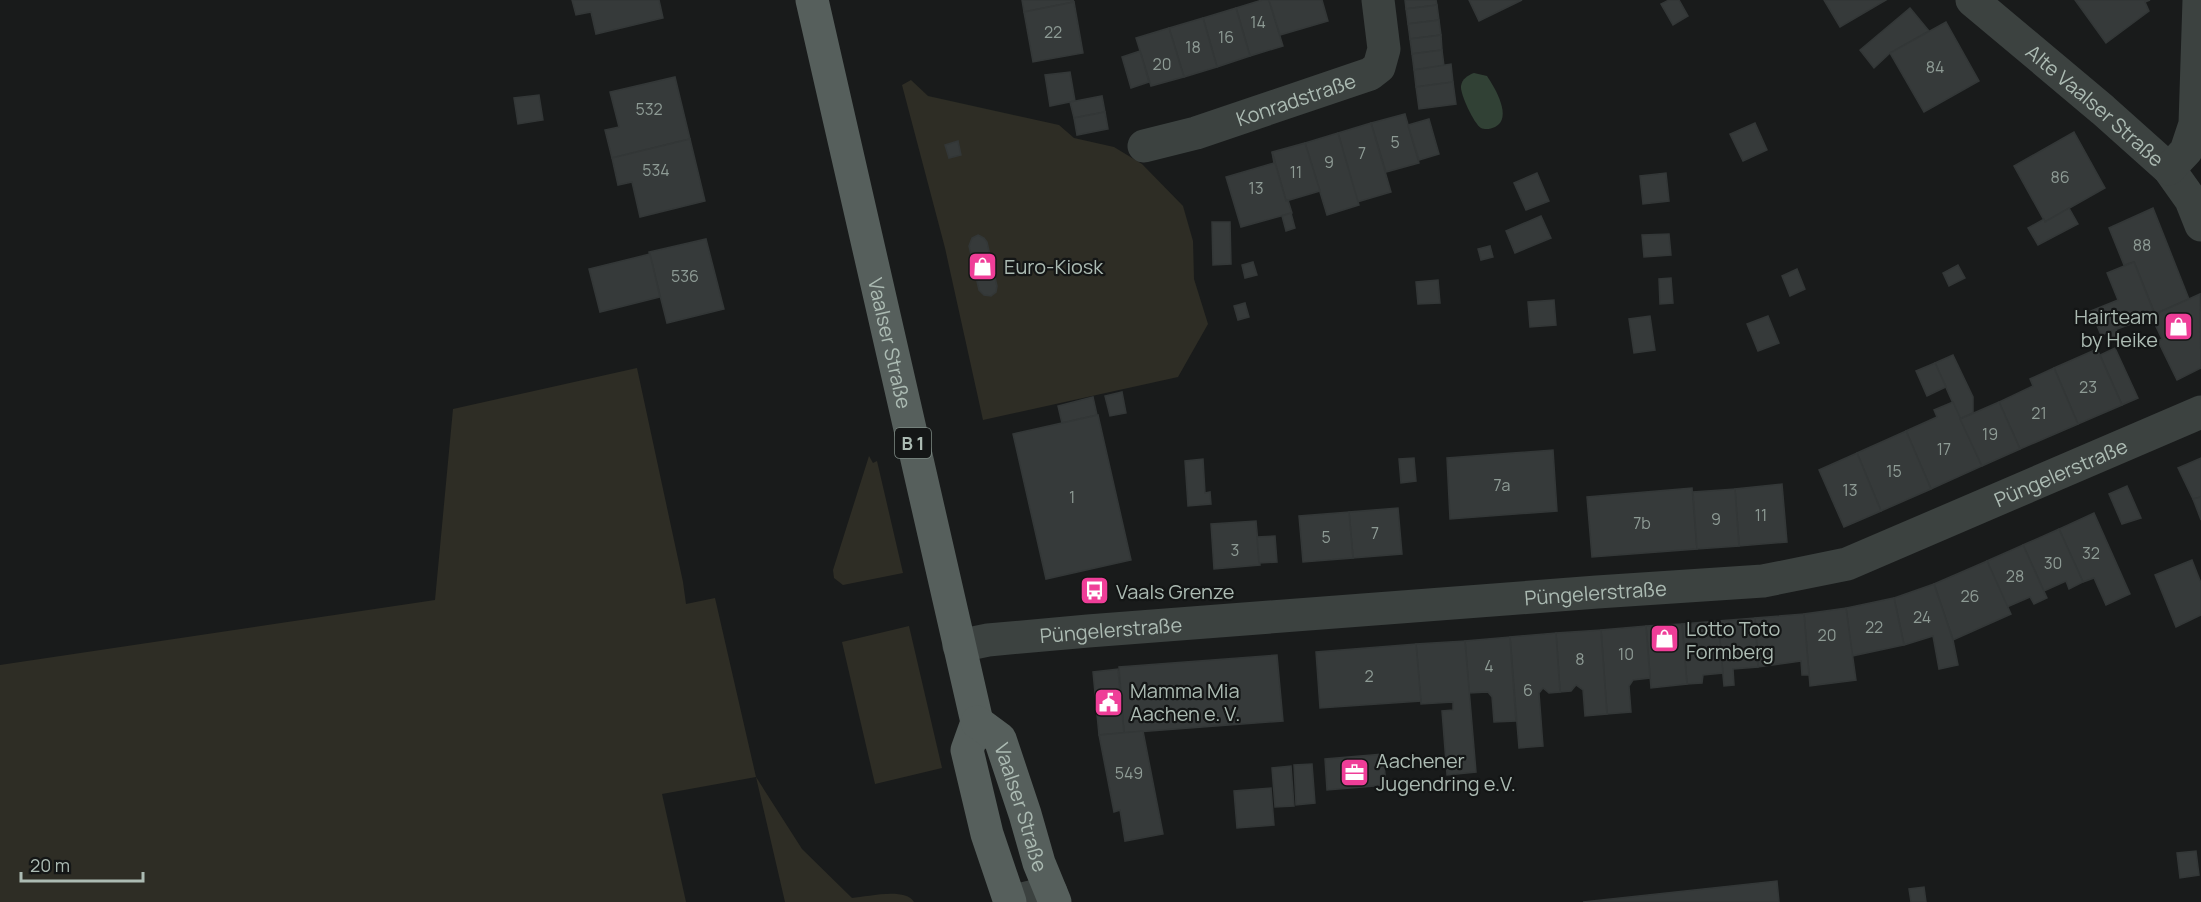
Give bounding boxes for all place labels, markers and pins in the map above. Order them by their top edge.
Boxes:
shop icon: Euro-Kiosk [967,250,999,282]
place label: Euro-Kiosk [1004,253,1104,280]
place label: Hairteam by Heike [2074,303,2158,353]
shop icon: Hairteam by Heike [2163,311,2195,343]
bus stop icon: Vaals Grenze [1079,575,1111,607]
place label: Vaals Grenze [1116,578,1234,605]
place label: Lotto Toto Formberg [1686,615,1780,665]
shop icon: Lotto Toto Formberg [1649,623,1681,655]
place label: Mamma Mia Aachen e. V. [1130,677,1240,727]
public building icon: Mamma Mia Aachen e. V. [1093,686,1125,718]
place label: Aachener Jugendring e.V. [1376,747,1516,797]
office icon: Aachener Jugendring e.V. [1339,756,1371,788]

